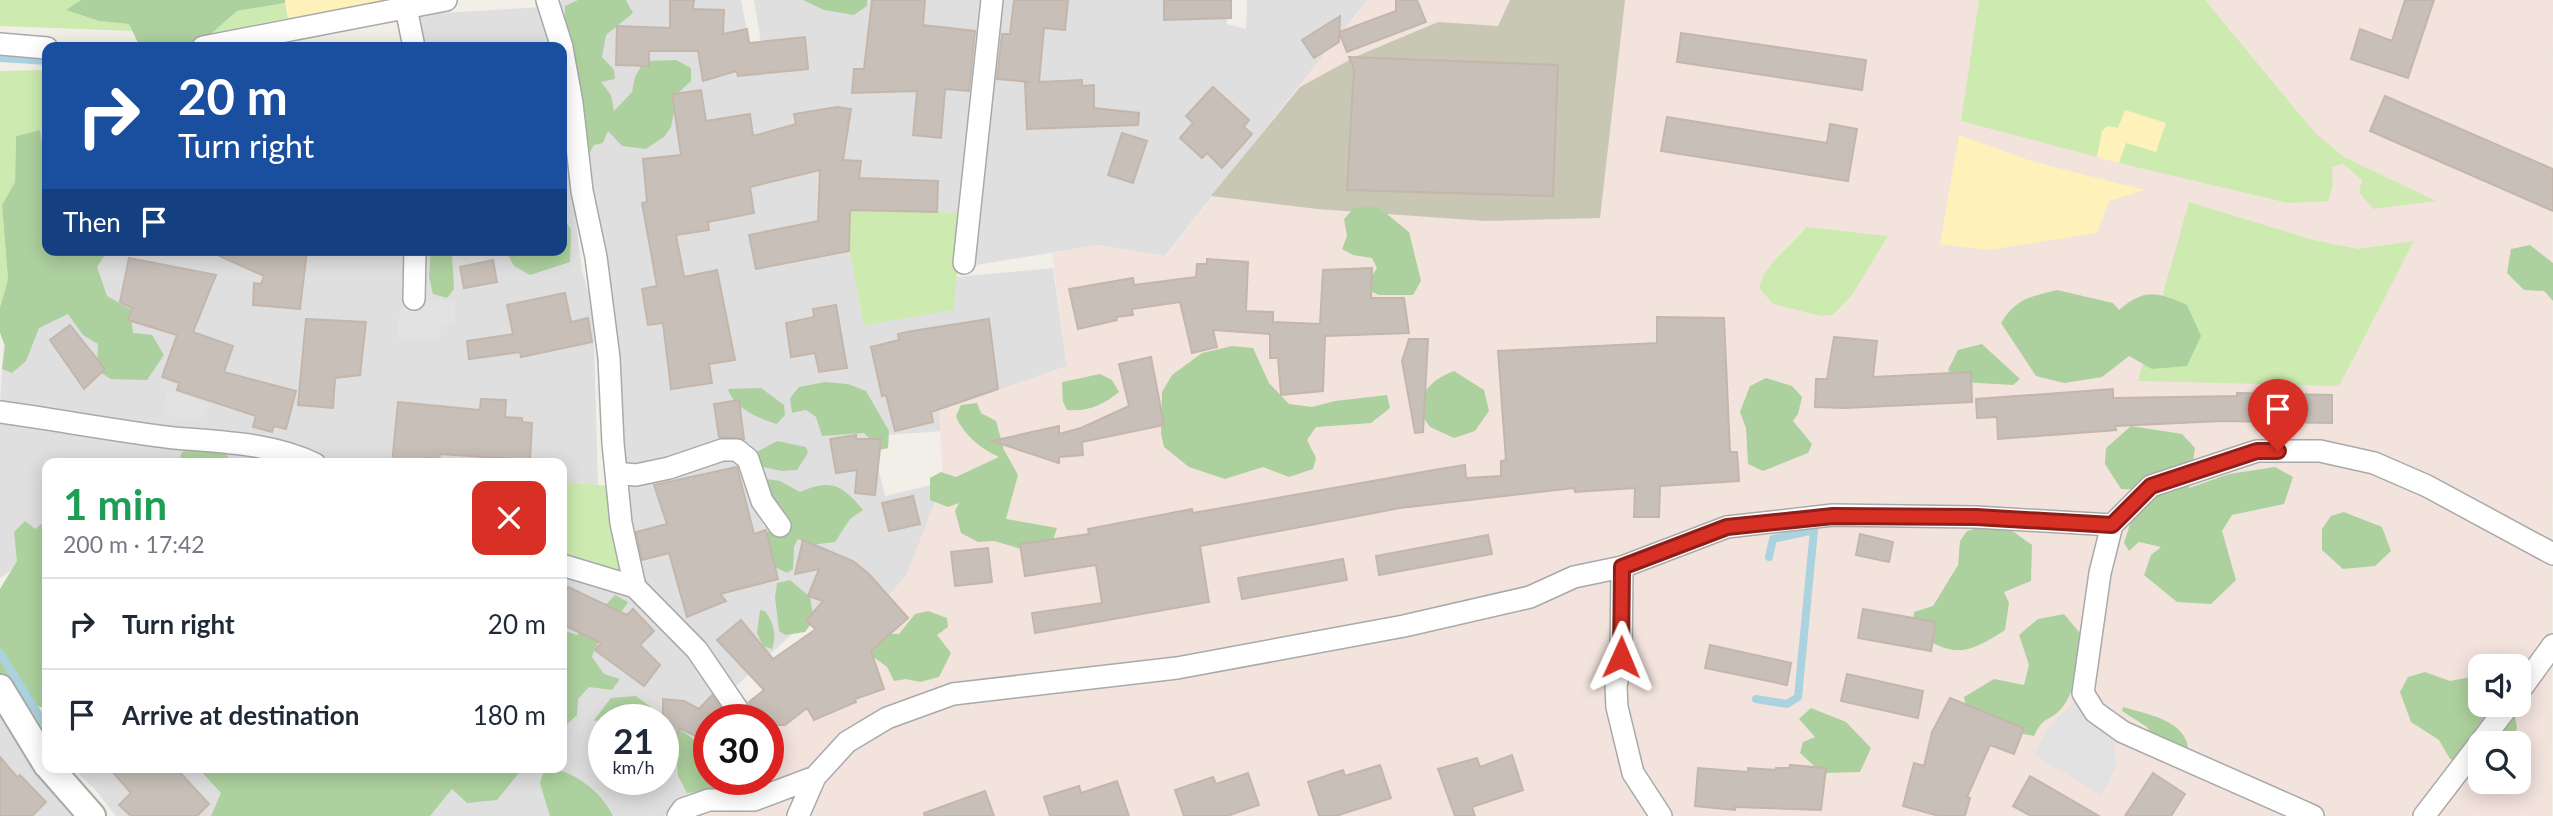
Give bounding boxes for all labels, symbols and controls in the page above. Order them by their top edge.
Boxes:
text: 20 m [178,67,288,125]
icon: right [63,70,154,161]
text: Turn right [178,126,314,165]
icon: arrive [135,203,173,241]
text: Then [63,206,121,238]
pin [2248,379,2308,451]
icon: arrive [2259,390,2297,428]
text: 1 min [63,479,167,529]
button: close [472,481,546,555]
text: 200 m · 17:42 [63,530,205,558]
icon: right [63,605,101,643]
text: Turn right [122,608,235,640]
text: 20 m [488,608,546,640]
position arrow [1584,620,1658,694]
map controls [2468,654,2531,794]
button: sound [2468,654,2531,717]
icon: arrive [63,696,101,734]
text: Arrive at destination [122,699,359,731]
text: 180 m [473,699,546,731]
speed limit sign: 30 [693,704,784,795]
text: 21 [613,719,654,761]
button: search [2468,731,2531,794]
text: km/h [612,756,655,778]

